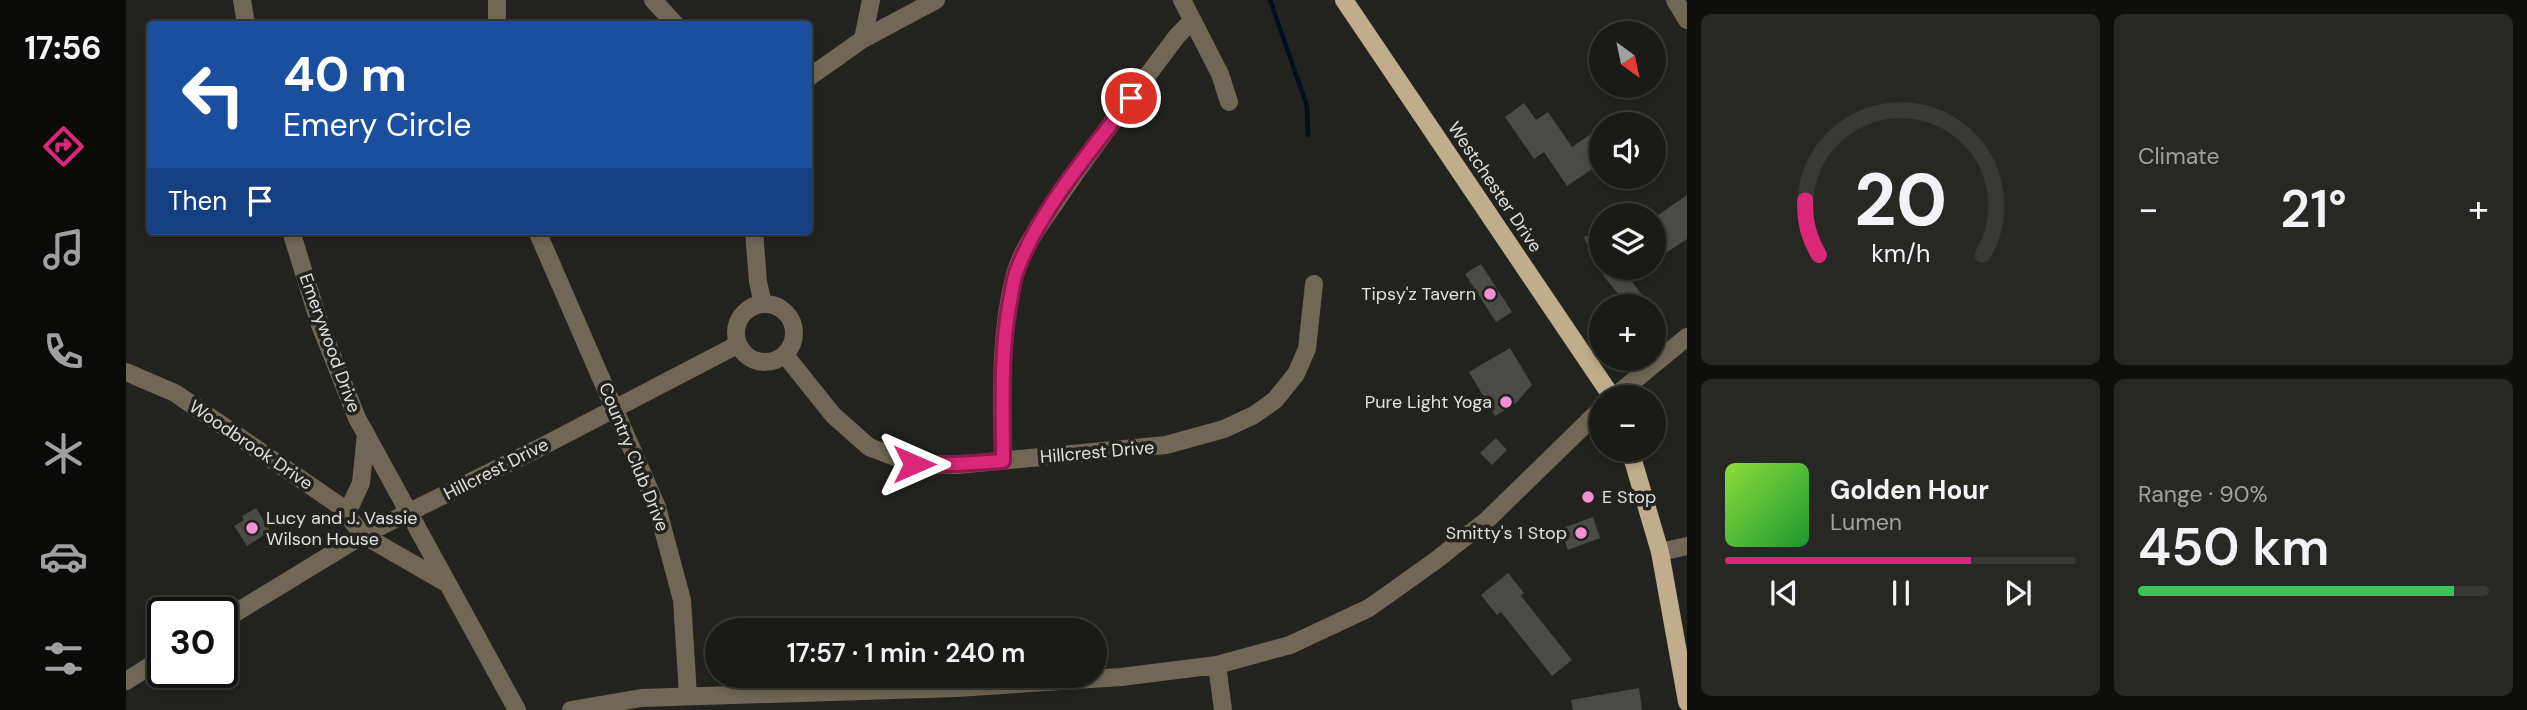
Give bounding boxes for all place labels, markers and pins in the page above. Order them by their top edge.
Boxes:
pin [1101,68,1161,128]
place label: Tipsy'z Tavern [1361,282,1476,306]
marker: Tipsy'z Tavern [1482,286,1498,302]
place label: Pure Light Yoga [1365,390,1492,414]
marker: Pure Light Yoga [1498,394,1514,410]
place label: E Stop [1602,485,1656,509]
marker: E Stop [1580,489,1596,505]
place label: Lucy and J. Vassie Wilson House [266,506,418,551]
marker: Lucy and J. Vassie Wilson House [244,520,260,536]
place label: Smitty's 1 Stop [1446,521,1567,545]
marker: Smitty's 1 Stop [1573,525,1589,541]

